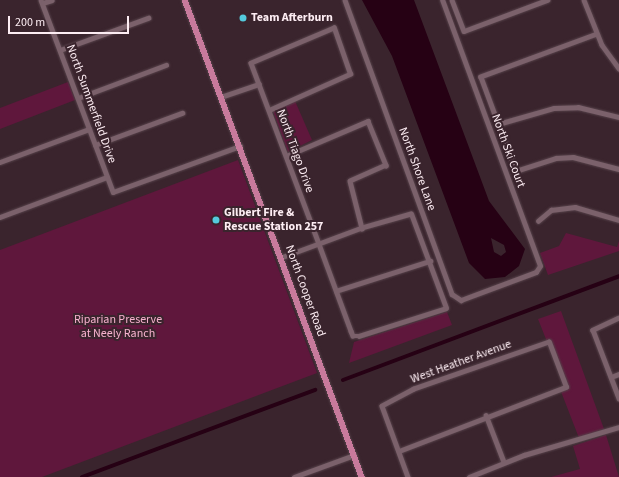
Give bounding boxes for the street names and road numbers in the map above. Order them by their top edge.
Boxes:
street label: North Summerfield Drive [63,43,119,165]
street label: North Tiago Drive [273,107,317,195]
street label: North Ski Court [488,112,528,190]
street label: North Shore Lane [395,125,439,213]
street label: North Cooper Road [282,243,328,339]
street label: West Heather Avenue [409,337,513,387]

